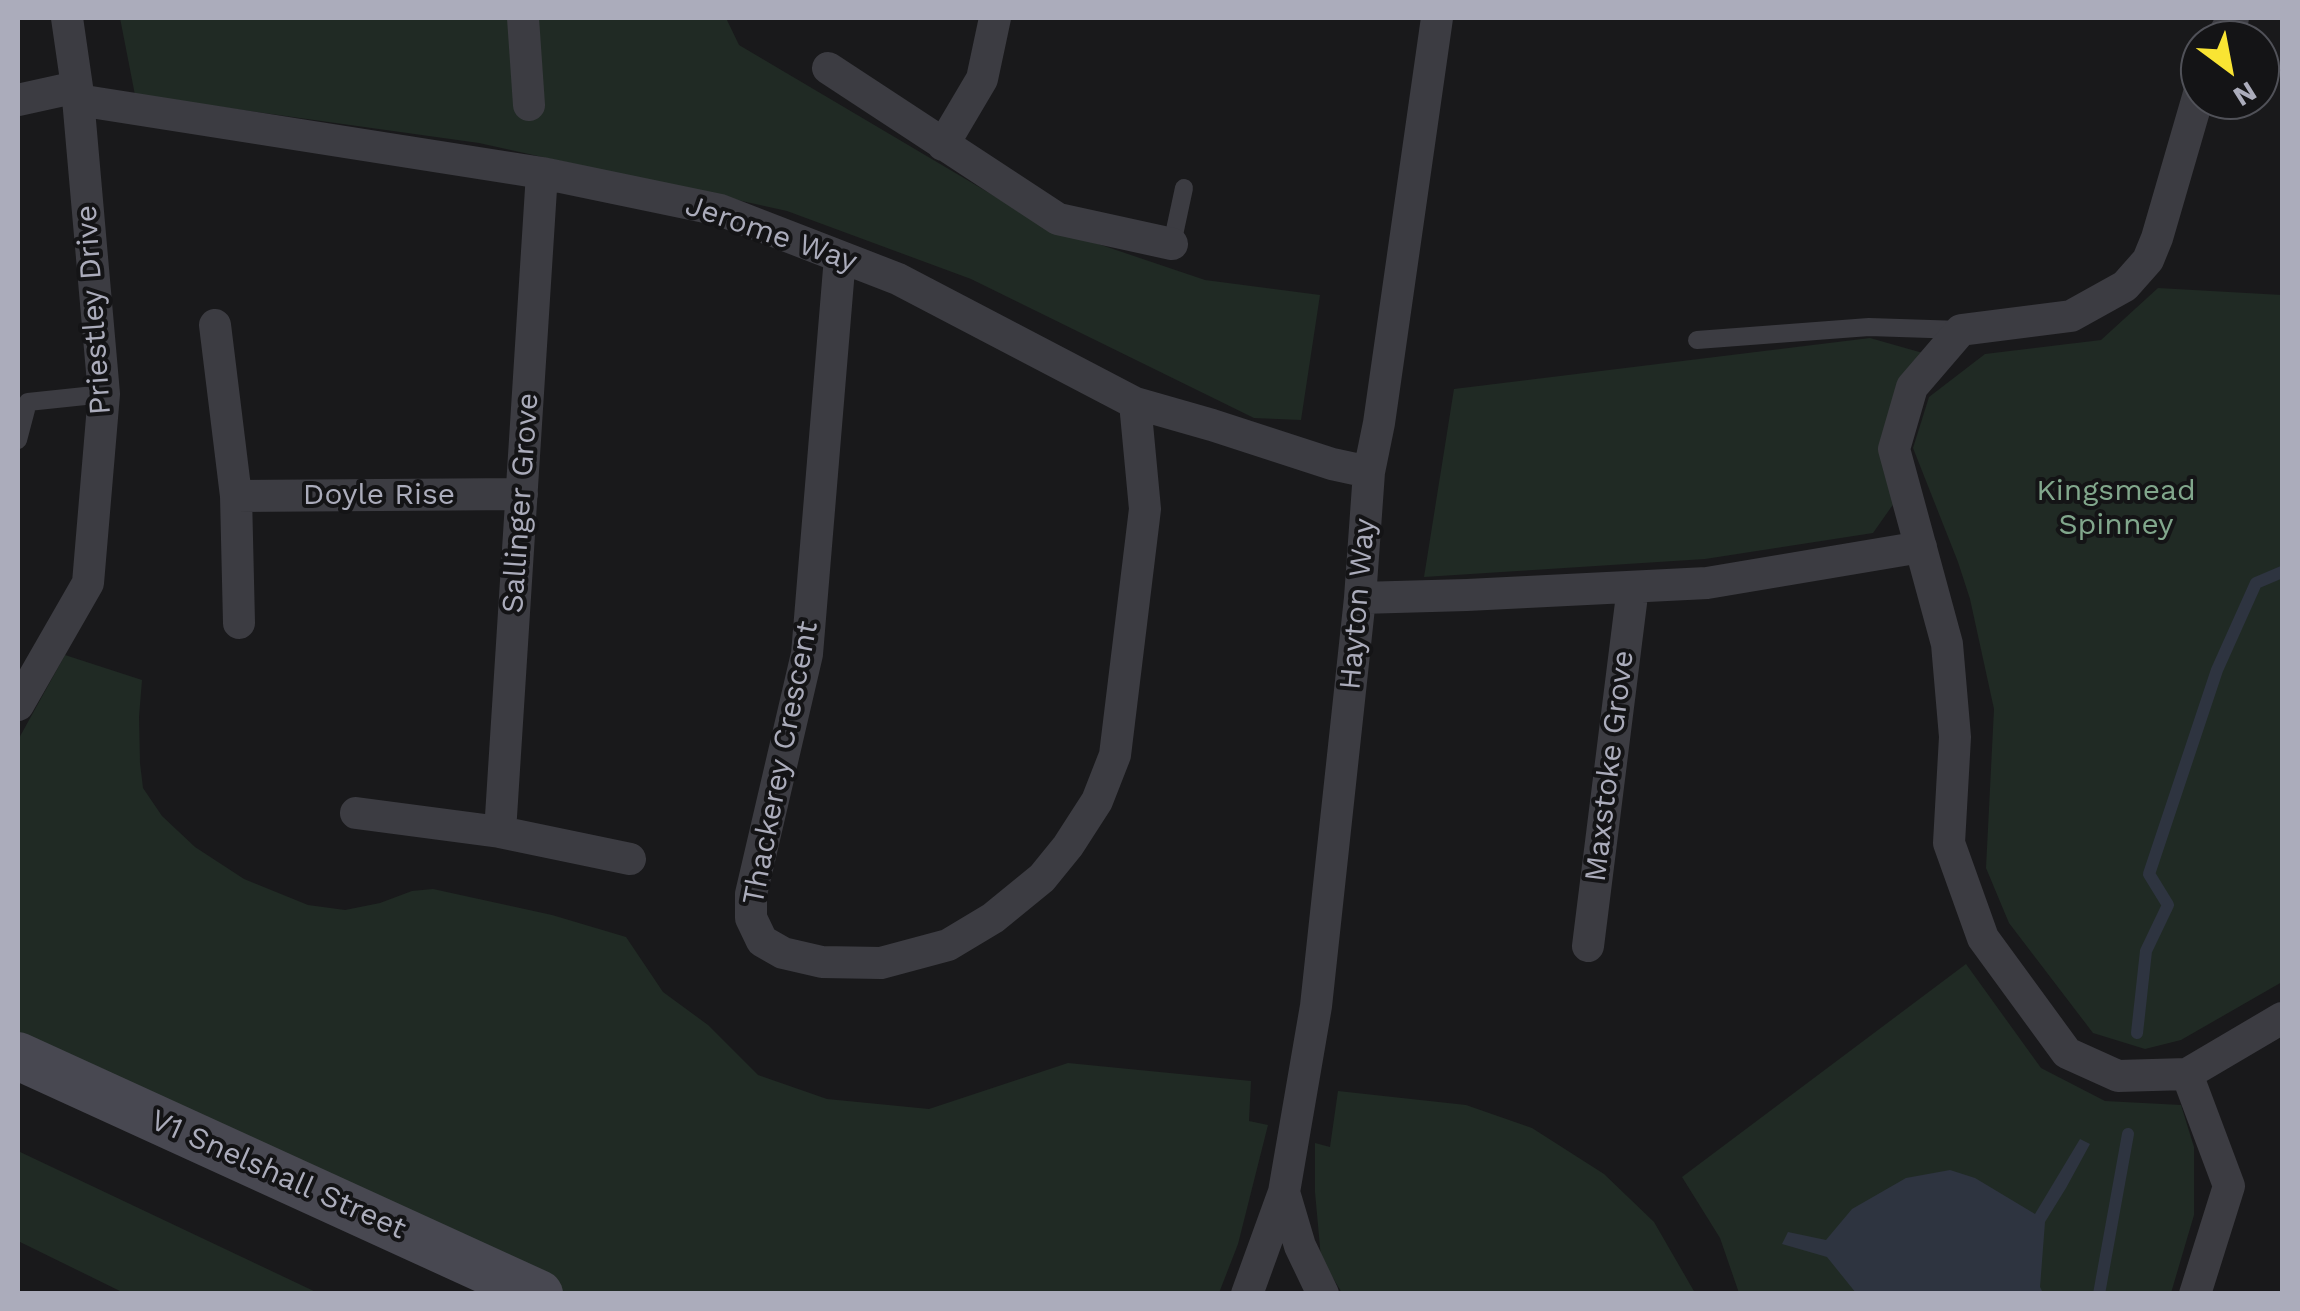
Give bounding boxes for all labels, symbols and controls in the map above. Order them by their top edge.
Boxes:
north arrow [2180,20,2280,120]
text: N [2228,75,2263,114]
street label: Jerome Way [680,188,862,280]
street label: Priestley Drive [69,204,119,416]
street label: Sallinger Grove [495,392,547,614]
park label: Kingsmead Spinney [2036,473,2196,544]
street label: Doyle Rise [303,477,455,513]
street label: Hayton Way [1333,517,1383,691]
street label: Thackerey Crescent [736,618,826,908]
street label: Maxstoke Grove [1578,648,1642,884]
street label: V1 Snelshall Street [145,1102,411,1248]

